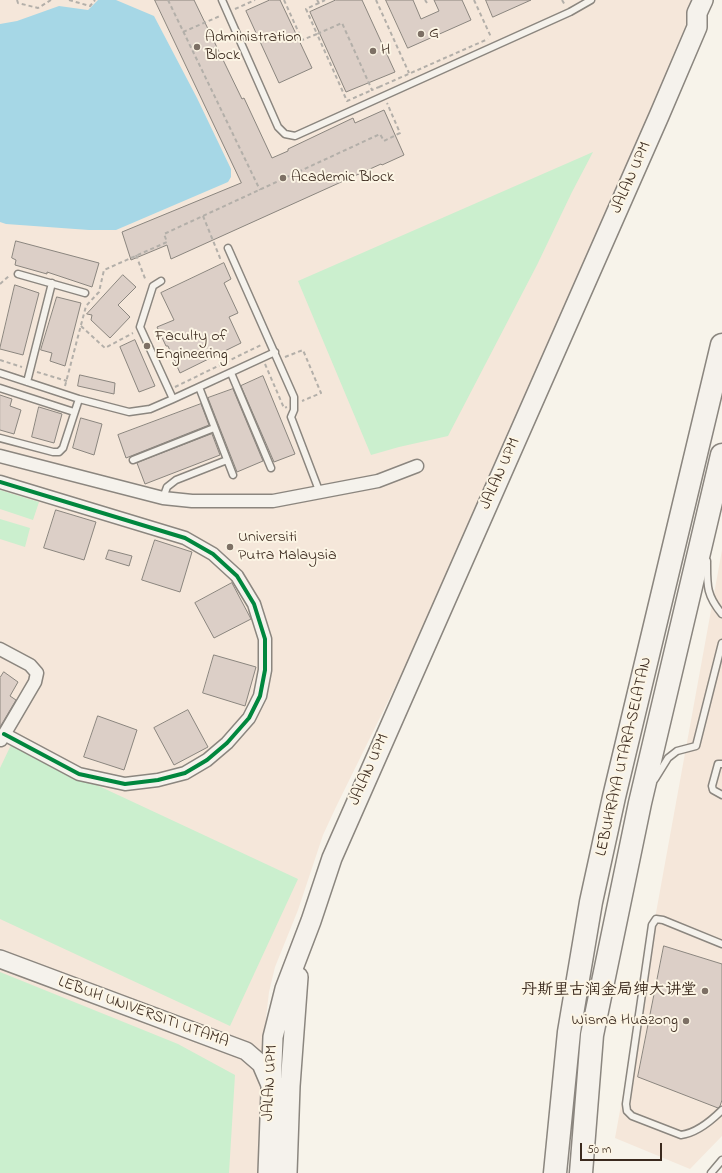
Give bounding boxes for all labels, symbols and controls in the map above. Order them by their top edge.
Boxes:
place label: G [429,24,439,44]
place label: Administration Block [205,28,301,66]
marker: G [416,29,426,39]
place label: H [381,41,390,61]
marker: Administration Block [192,42,202,52]
marker: H [368,46,378,56]
street label: JALAN UPM [608,139,656,217]
place label: Academic Block [291,168,394,188]
marker: Academic Block [278,173,288,183]
place label: Faculty of Engineering [155,327,228,365]
marker: Faculty of Engineering [142,341,152,351]
street label: JALAN UPM [477,435,525,513]
place label: Universiti Putra Malaysia [238,528,337,566]
marker: Universiti Putra Malaysia [225,542,235,552]
street label: LEBUHRAYA UTARA–SELATAN [593,656,657,858]
street label: JALAN UPM [346,731,394,809]
street label: LEBUH UNIVERSITI UTAMA [55,973,231,1053]
place label: 丹斯里古润金局绅大讲堂 [521,981,697,1001]
marker: 丹斯里古润金局绅大讲堂 [700,986,710,996]
place label: Wisma Huazong [572,1011,678,1031]
marker: Wisma Huazong [681,1016,691,1026]
street label: JALAN UPM [259,1044,283,1122]
scale bar [582,1135,664,1161]
text: 50 m [587,1141,611,1159]

